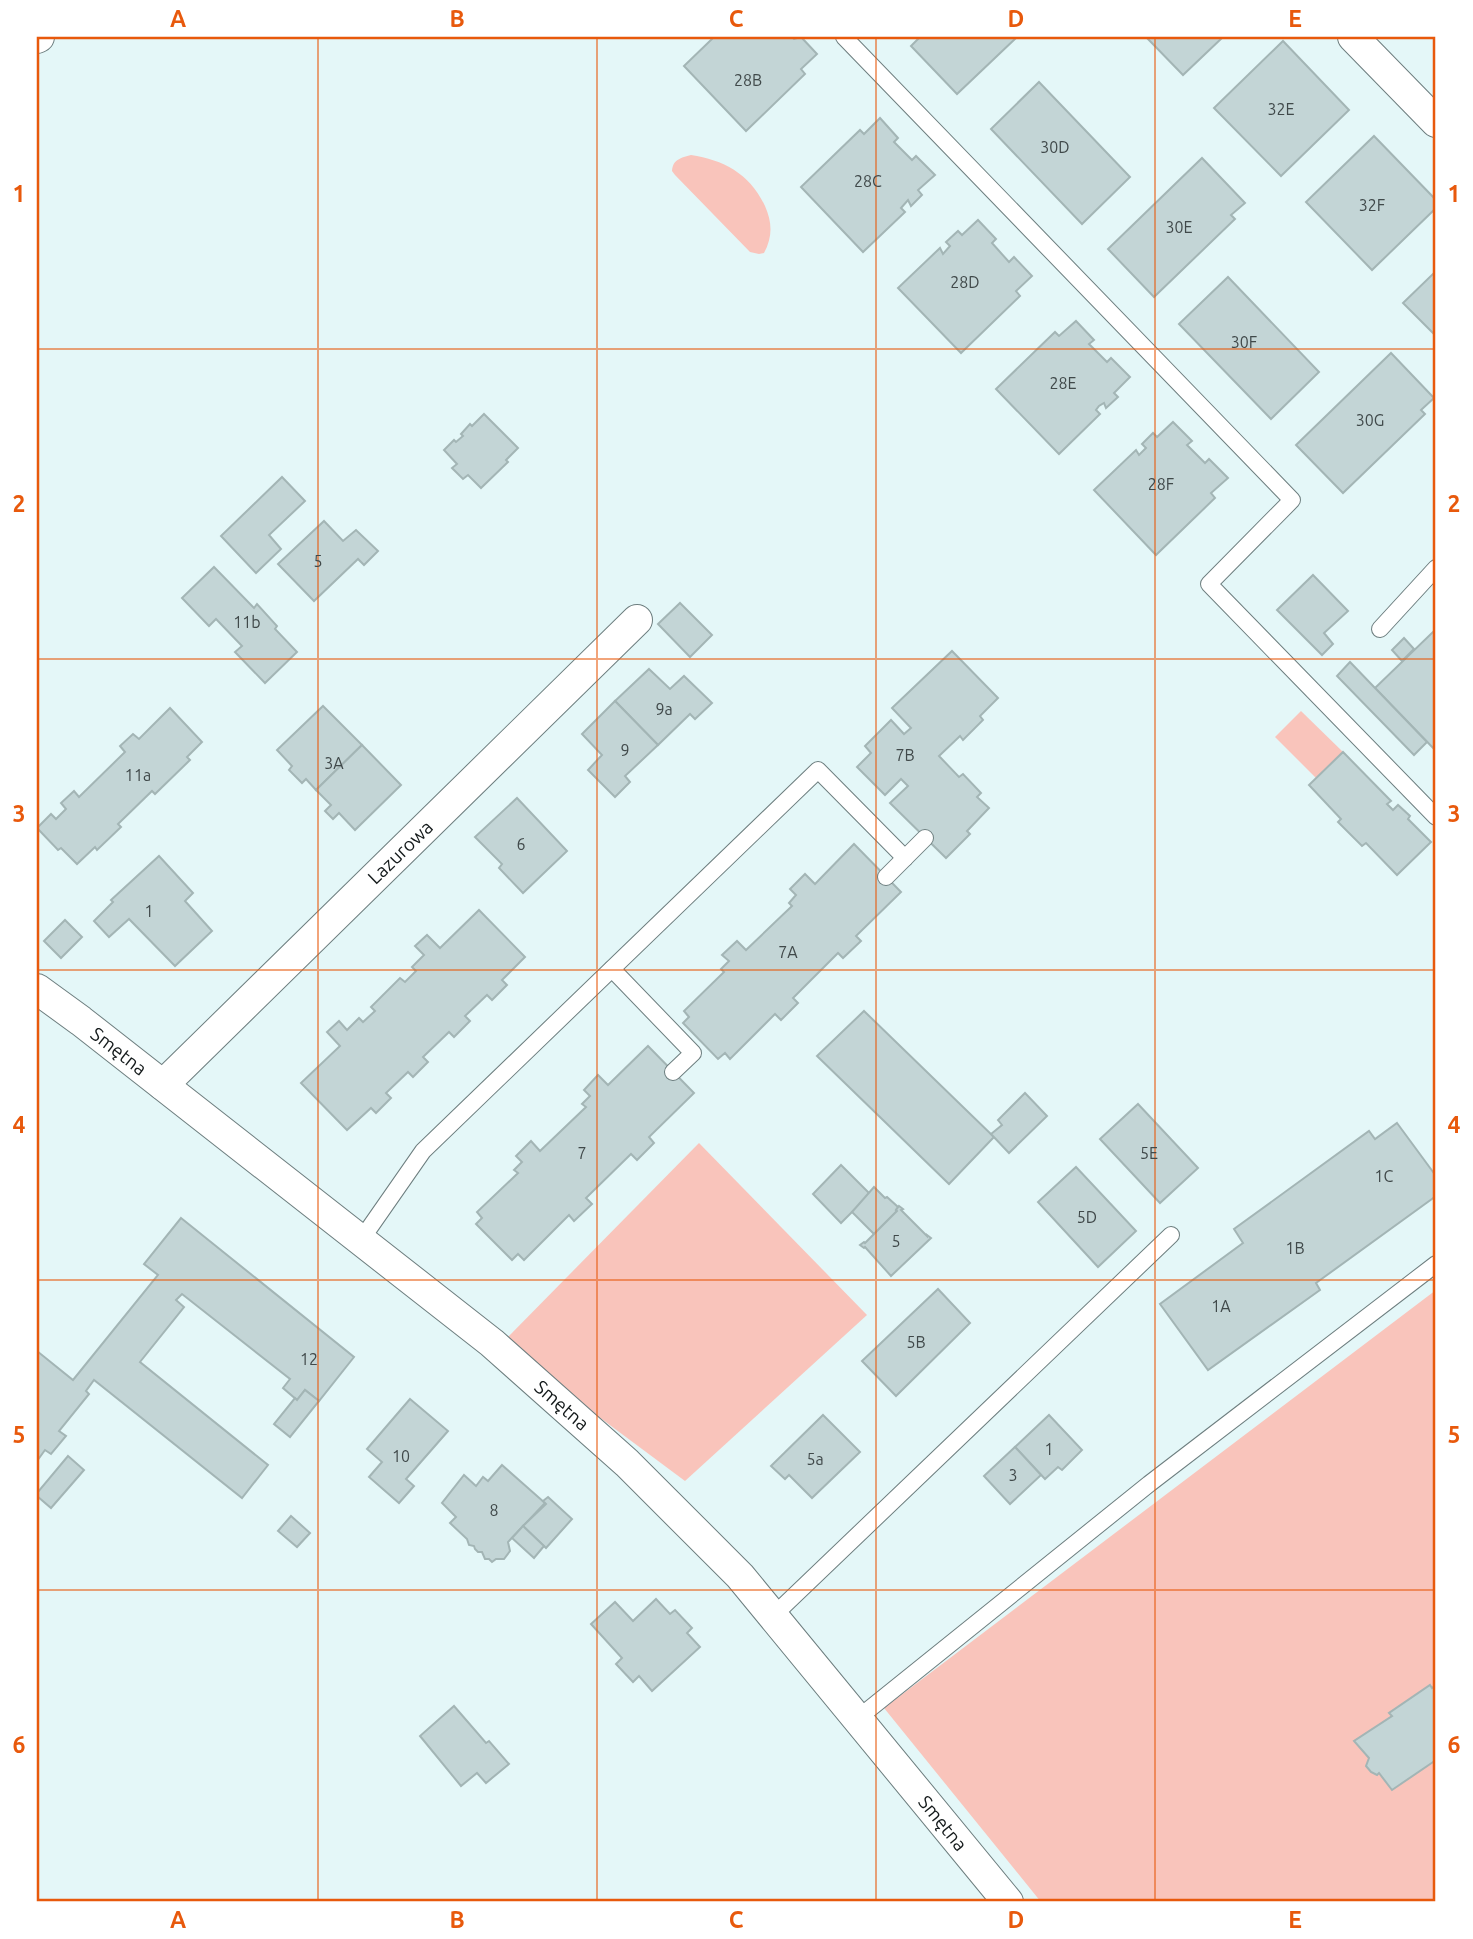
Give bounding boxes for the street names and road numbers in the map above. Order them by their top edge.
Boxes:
street label: Lazurowa [363,816,437,888]
street label: Smętna [87,1022,151,1080]
street label: Smętna [530,1375,594,1435]
street label: Smętna [914,1791,972,1855]

